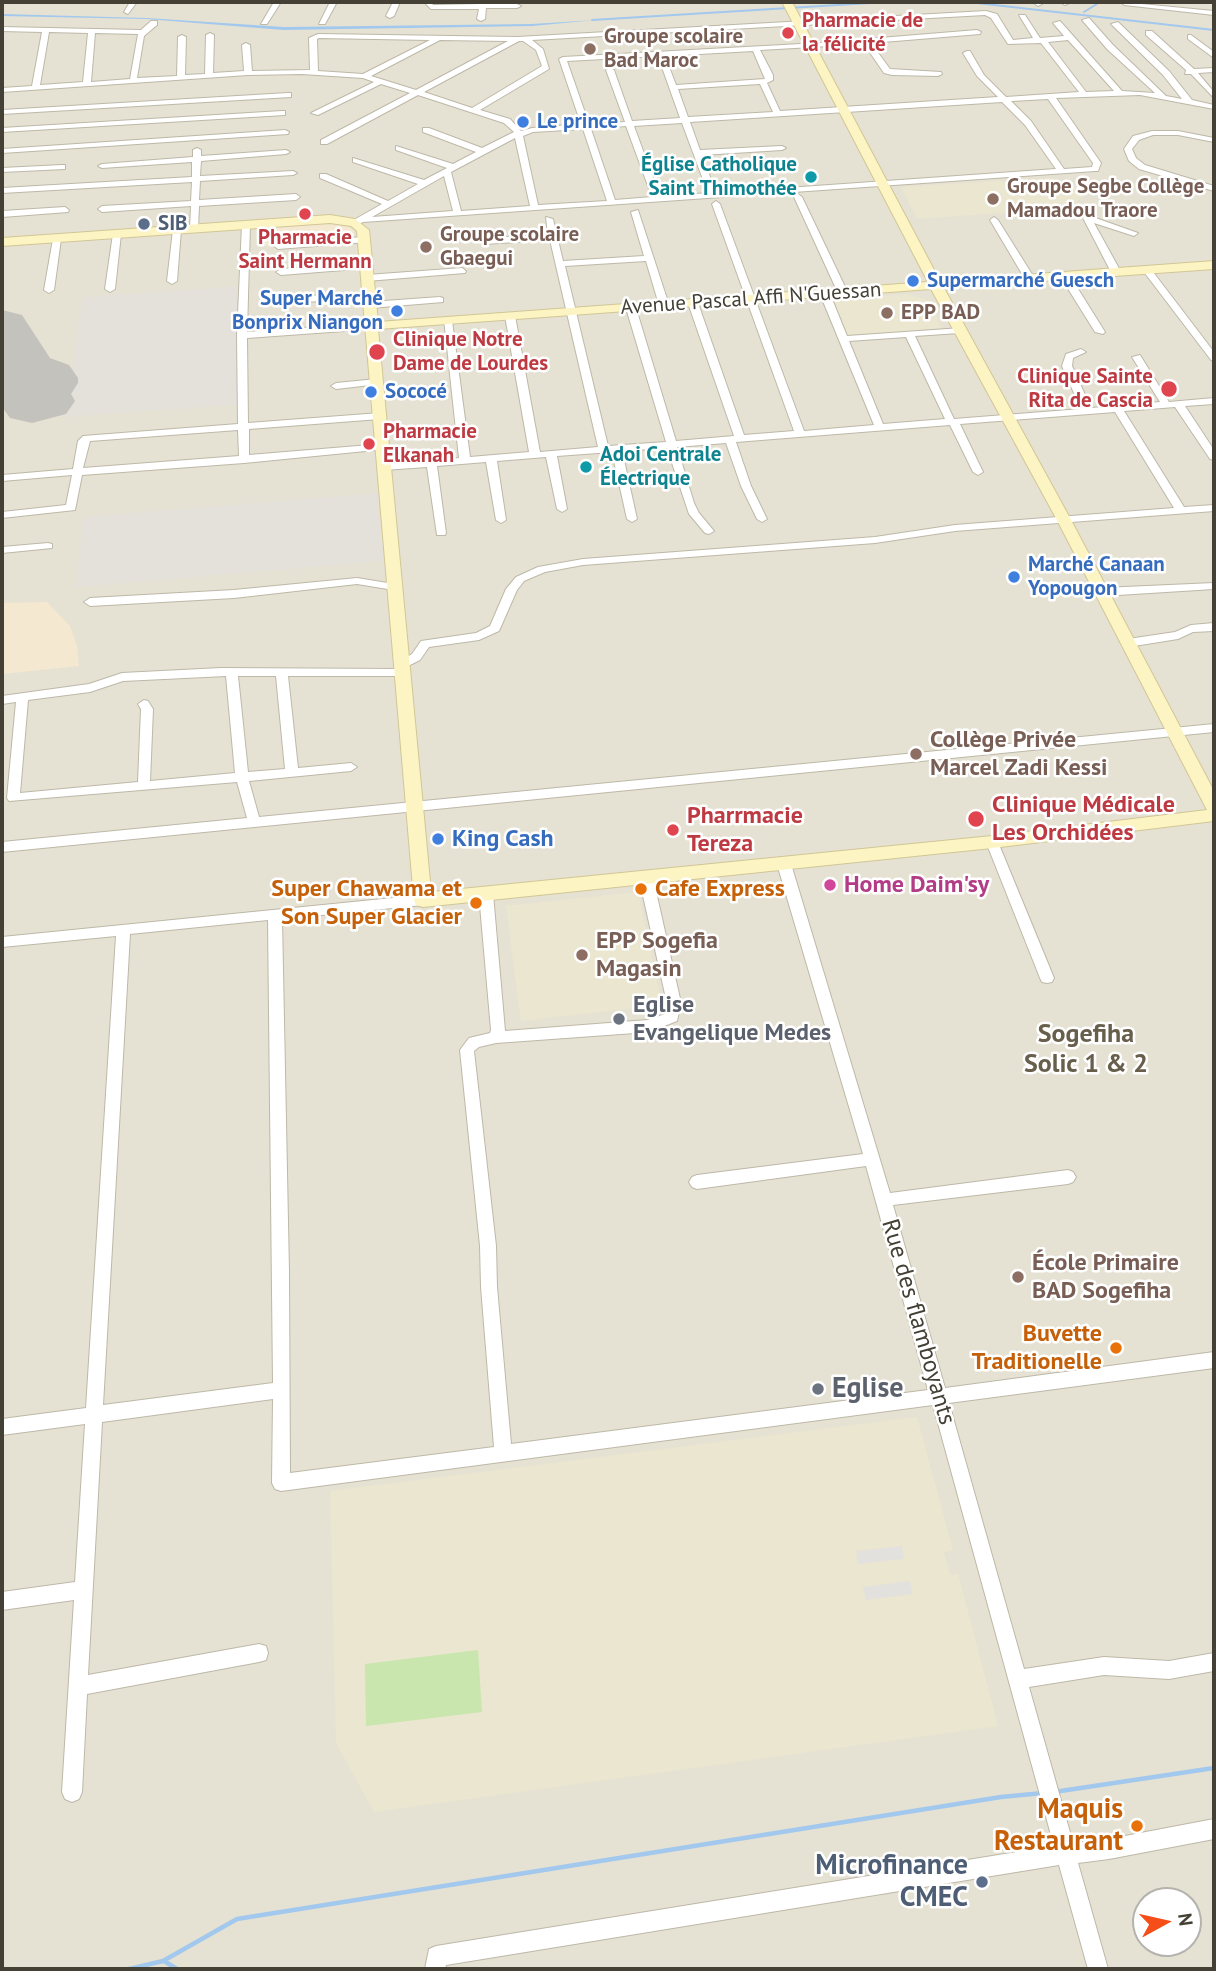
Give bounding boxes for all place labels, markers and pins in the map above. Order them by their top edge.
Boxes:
place label: Pharmacie de la félicité [802,8,923,58]
place label: Groupe scolaire Bad Maroc [604,24,743,74]
marker: Pharmacie de la félicité [780,25,796,41]
marker: Groupe scolaire Bad Maroc [582,41,598,57]
place label: Le prince [537,109,618,135]
marker: Le prince [515,114,531,130]
place label: Église Catholique Saint Thimothée [641,152,797,202]
marker: Église Catholique Saint Thimothée [803,169,819,185]
place label: Groupe Segbe Collège Mamadou Traore [1007,174,1204,224]
marker: Groupe Segbe Collège Mamadou Traore [985,191,1001,207]
marker: Pharmacie Saint Hermann [297,206,313,222]
place label: SIB [158,211,188,237]
marker: SIB [136,216,152,232]
place label: Groupe scolaire Gbaegui [440,222,579,272]
place label: Pharmacie Saint Hermann [238,225,372,275]
marker: Groupe scolaire Gbaegui [418,239,434,255]
place label: Supermarché Guesch [927,268,1114,294]
marker: Supermarché Guesch [905,273,921,289]
place label: Super Marché Bonprix Niangon [232,286,383,336]
place label: EPP BAD [901,300,980,326]
marker: Super Marché Bonprix Niangon [389,303,405,319]
marker: EPP BAD [879,305,895,321]
place label: Clinique Notre Dame de Lourdes [393,327,548,377]
marker: Clinique Notre Dame de Lourdes [367,342,387,362]
place label: Clinique Sainte Rita de Cascia [1017,364,1153,414]
place label: Sococé [385,379,447,405]
marker: Clinique Sainte Rita de Cascia [1159,379,1179,399]
marker: Sococé [363,384,379,400]
place label: Pharmacie Elkanah [383,419,477,469]
marker: Pharmacie Elkanah [361,436,377,452]
place label: Adoi Centrale Électrique [600,442,721,492]
marker: Adoi Centrale Électrique [578,459,594,475]
place label: Marché Canaan Yopougon [1028,552,1165,602]
marker: Marché Canaan Yopougon [1006,569,1022,585]
place label: Collège Privée Marcel Zadi Kessi [930,726,1108,782]
marker: Collège Privée Marcel Zadi Kessi [908,746,924,762]
place label: Clinique Médicale Les Orchidées [992,791,1175,847]
place label: Pharrmacie Tereza [687,802,803,858]
marker: Clinique Médicale Les Orchidées [966,809,986,829]
marker: Pharrmacie Tereza [665,822,681,838]
place label: King Cash [452,825,554,853]
marker: King Cash [430,831,446,847]
place label: Home Daim'sy [844,871,989,899]
place label: Super Chawama et Son Super Glacier [271,875,462,931]
place label: Cafe Express [655,875,785,903]
marker: Home Daim'sy [822,877,838,893]
marker: Cafe Express [633,881,649,897]
marker: Super Chawama et Son Super Glacier [468,895,484,911]
place label: EPP Sogefia Magasin [596,927,718,983]
marker: EPP Sogefia Magasin [574,947,590,963]
place label: Eglise Evangelique Medes [633,991,831,1047]
marker: Eglise Evangelique Medes [611,1011,627,1027]
place label: École Primaire BAD Sogefiha [1032,1249,1179,1305]
marker: École Primaire BAD Sogefiha [1010,1269,1026,1285]
place label: Buvette Traditionelle [972,1320,1102,1376]
marker: Buvette Traditionelle [1108,1340,1124,1356]
place label: Eglise [832,1372,903,1406]
marker: Eglise [810,1381,826,1397]
place label: Maquis Restaurant [994,1793,1123,1859]
marker: Maquis Restaurant [1129,1818,1145,1834]
place label: Microfinance CMEC [815,1849,968,1915]
marker: Microfinance CMEC [974,1874,990,1890]

